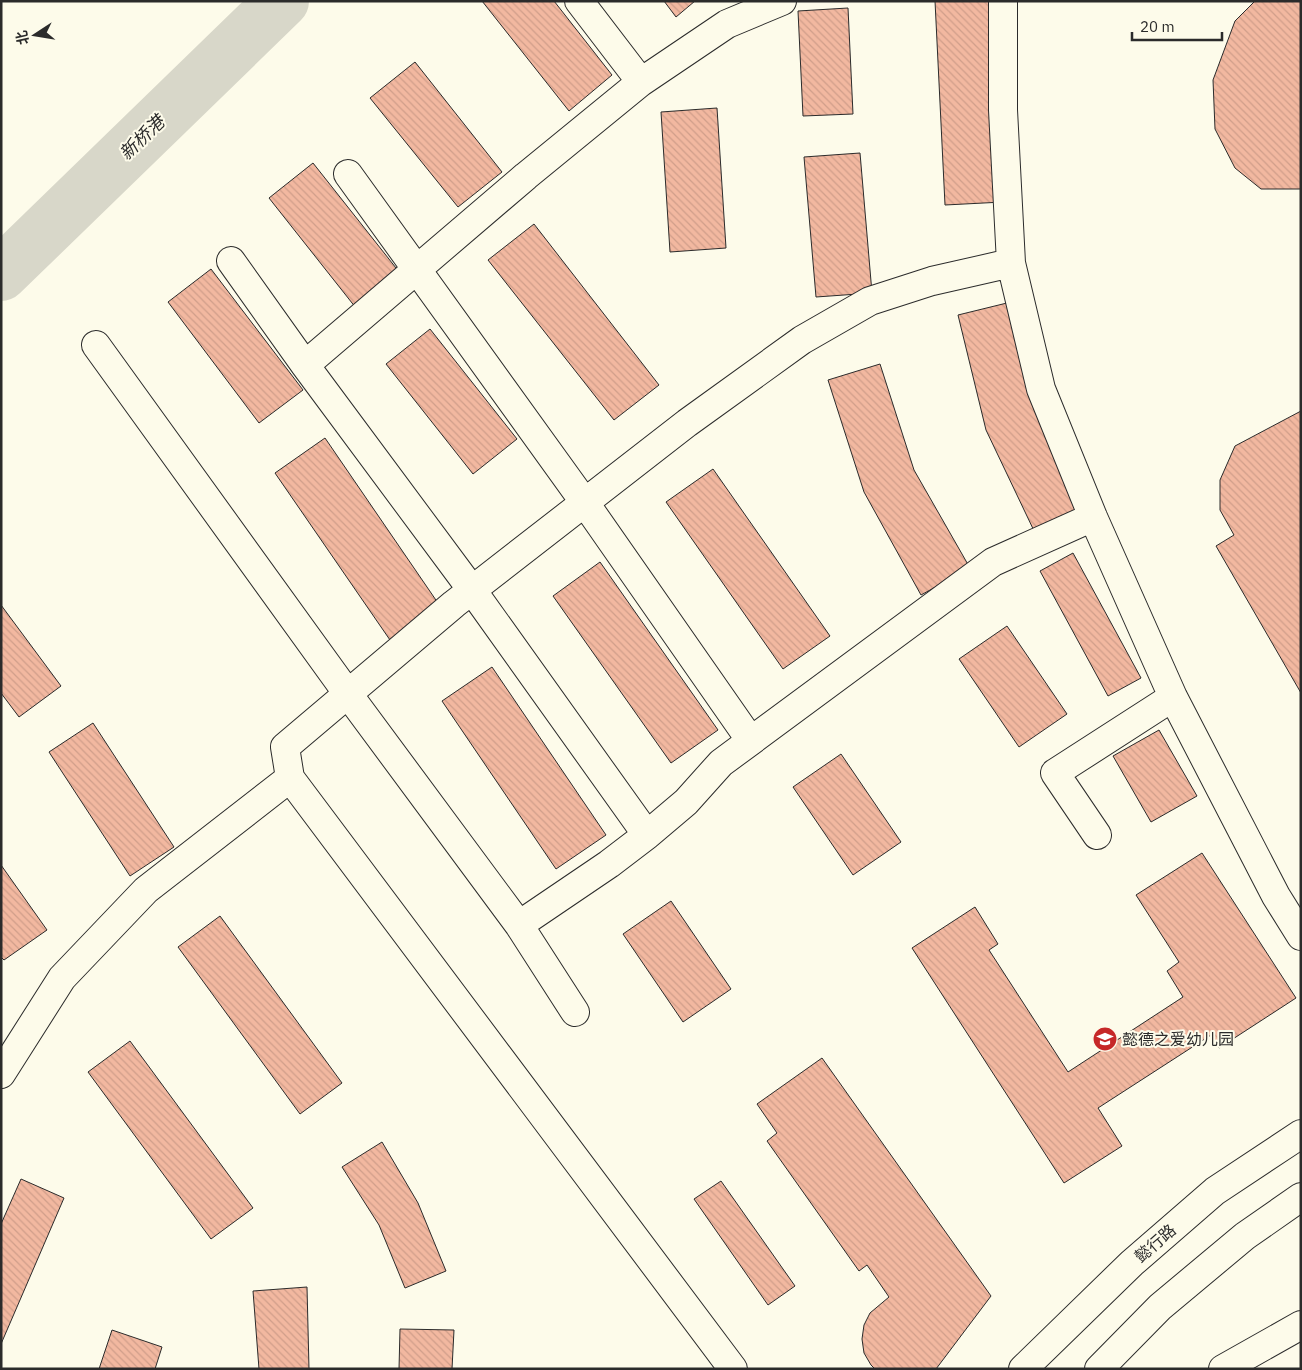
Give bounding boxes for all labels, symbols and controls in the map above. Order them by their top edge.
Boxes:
north arrow [10,10,60,60]
scale bar [1132,10,1222,42]
text: 20 m [1140,17,1175,36]
text: 北 [12,29,33,46]
water label: 新桥港 [114,109,171,165]
school or university icon: 懿德之爱幼儿园 [1092,1026,1118,1052]
place label: 懿德之爱幼儿园 [1122,1029,1234,1049]
street label: 懿行路 [1130,1220,1180,1266]

